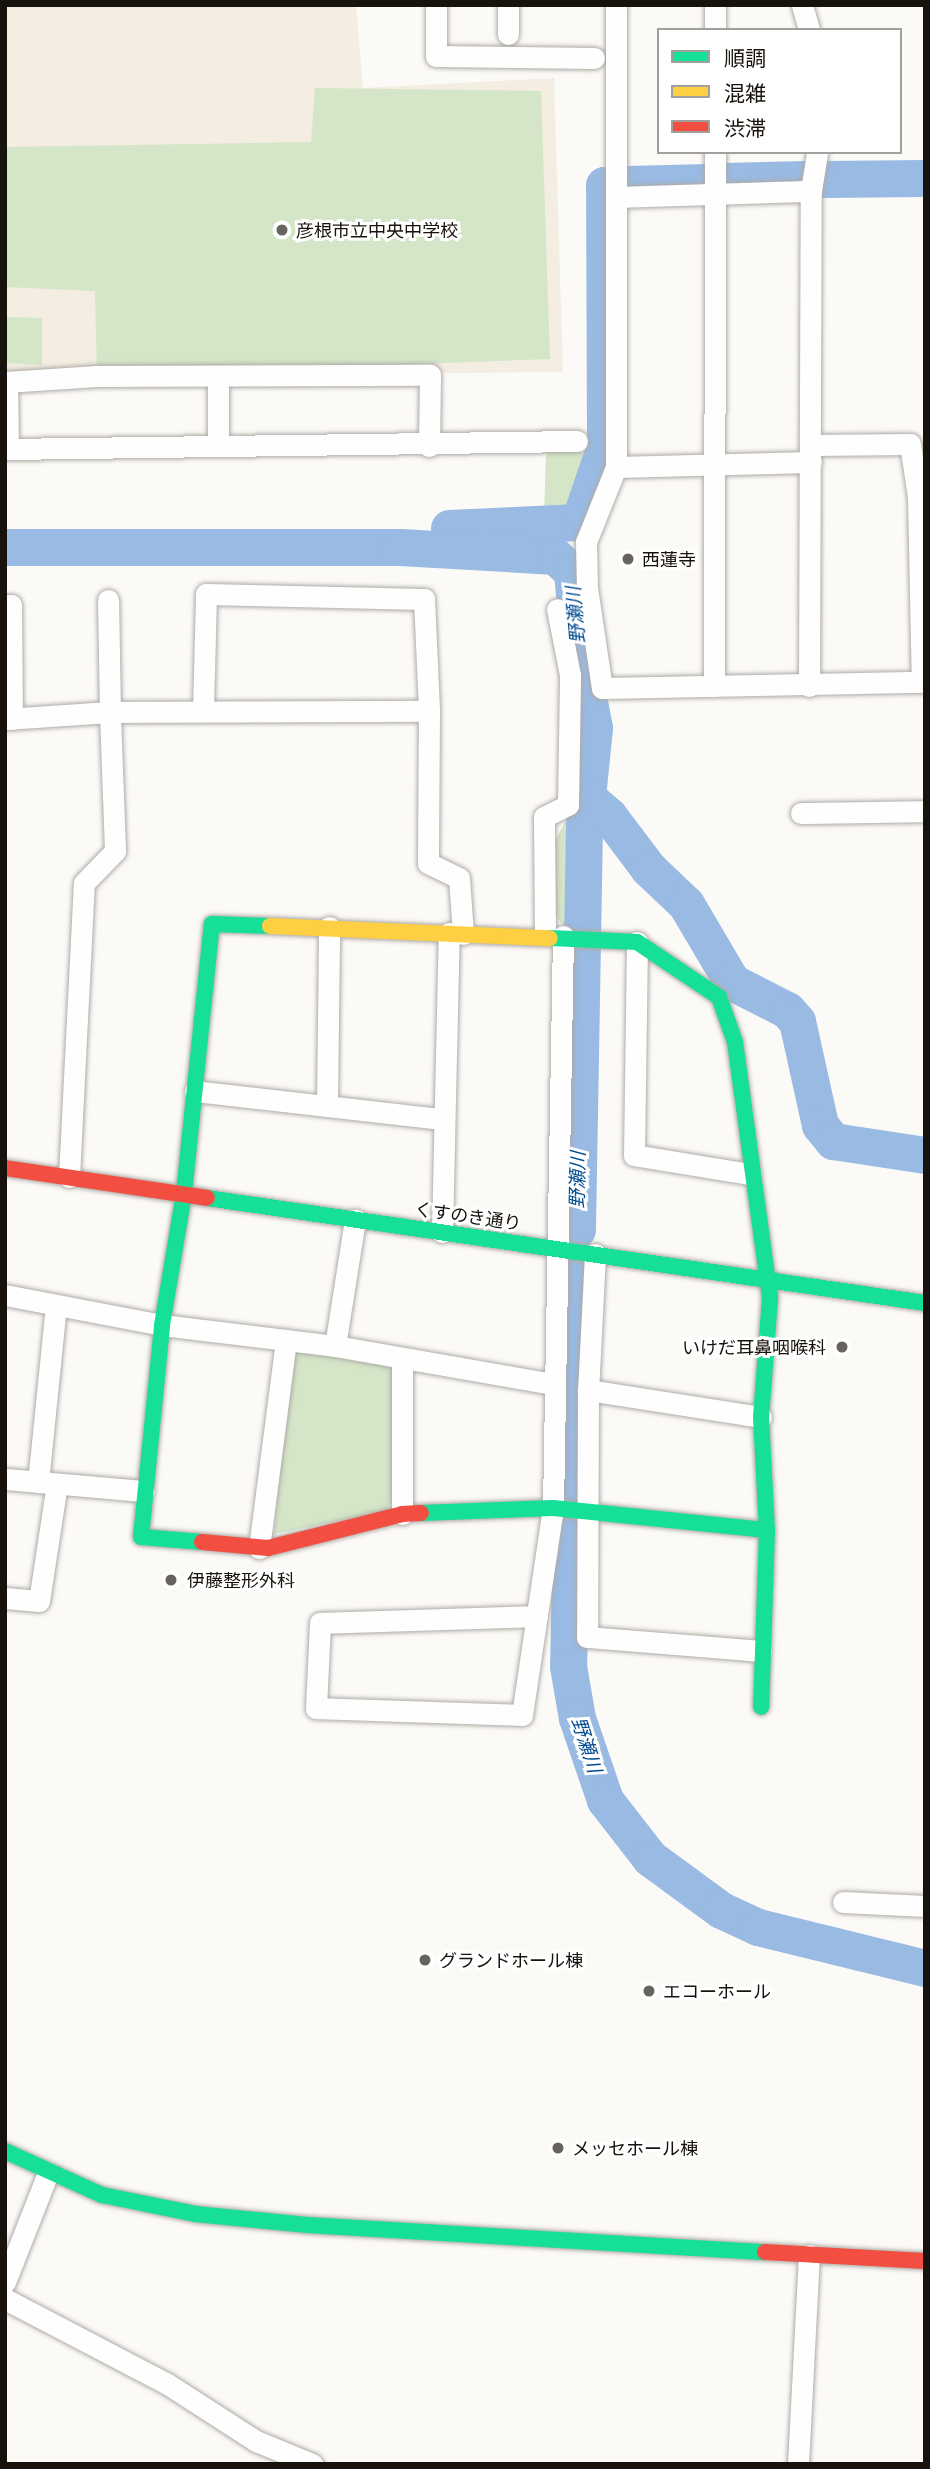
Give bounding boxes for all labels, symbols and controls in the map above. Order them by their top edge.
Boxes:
legend [657,28,902,154]
text: 順調 [724,44,766,72]
text: 混雑 [724,79,766,107]
text: 渋滞 [724,114,766,142]
place label: 彦根市立中央中学校 [296,219,458,241]
marker: 彦根市立中央中学校 [274,222,290,238]
place label: 西蓮寺 [642,548,696,570]
marker: 西蓮寺 [620,551,636,567]
water label: 野瀬川 [562,586,590,644]
water label: 野瀬川 [566,1151,590,1209]
street label: くすのき通り [413,1198,523,1234]
place label: いけだ耳鼻咽喉科 [682,1336,826,1358]
marker: いけだ耳鼻咽喉科 [832,1337,852,1357]
place label: 伊藤整形外科 [187,1569,295,1591]
marker: 伊藤整形外科 [161,1570,181,1590]
water label: 野瀬川 [566,1714,606,1776]
place label: グランドホール棟 [439,1949,583,1971]
marker: グランドホール棟 [417,1952,433,1968]
place label: エコーホール [663,1980,771,2002]
marker: エコーホール [641,1983,657,1999]
place label: メッセホール棟 [572,2137,698,2159]
marker: メッセホール棟 [550,2140,566,2156]

